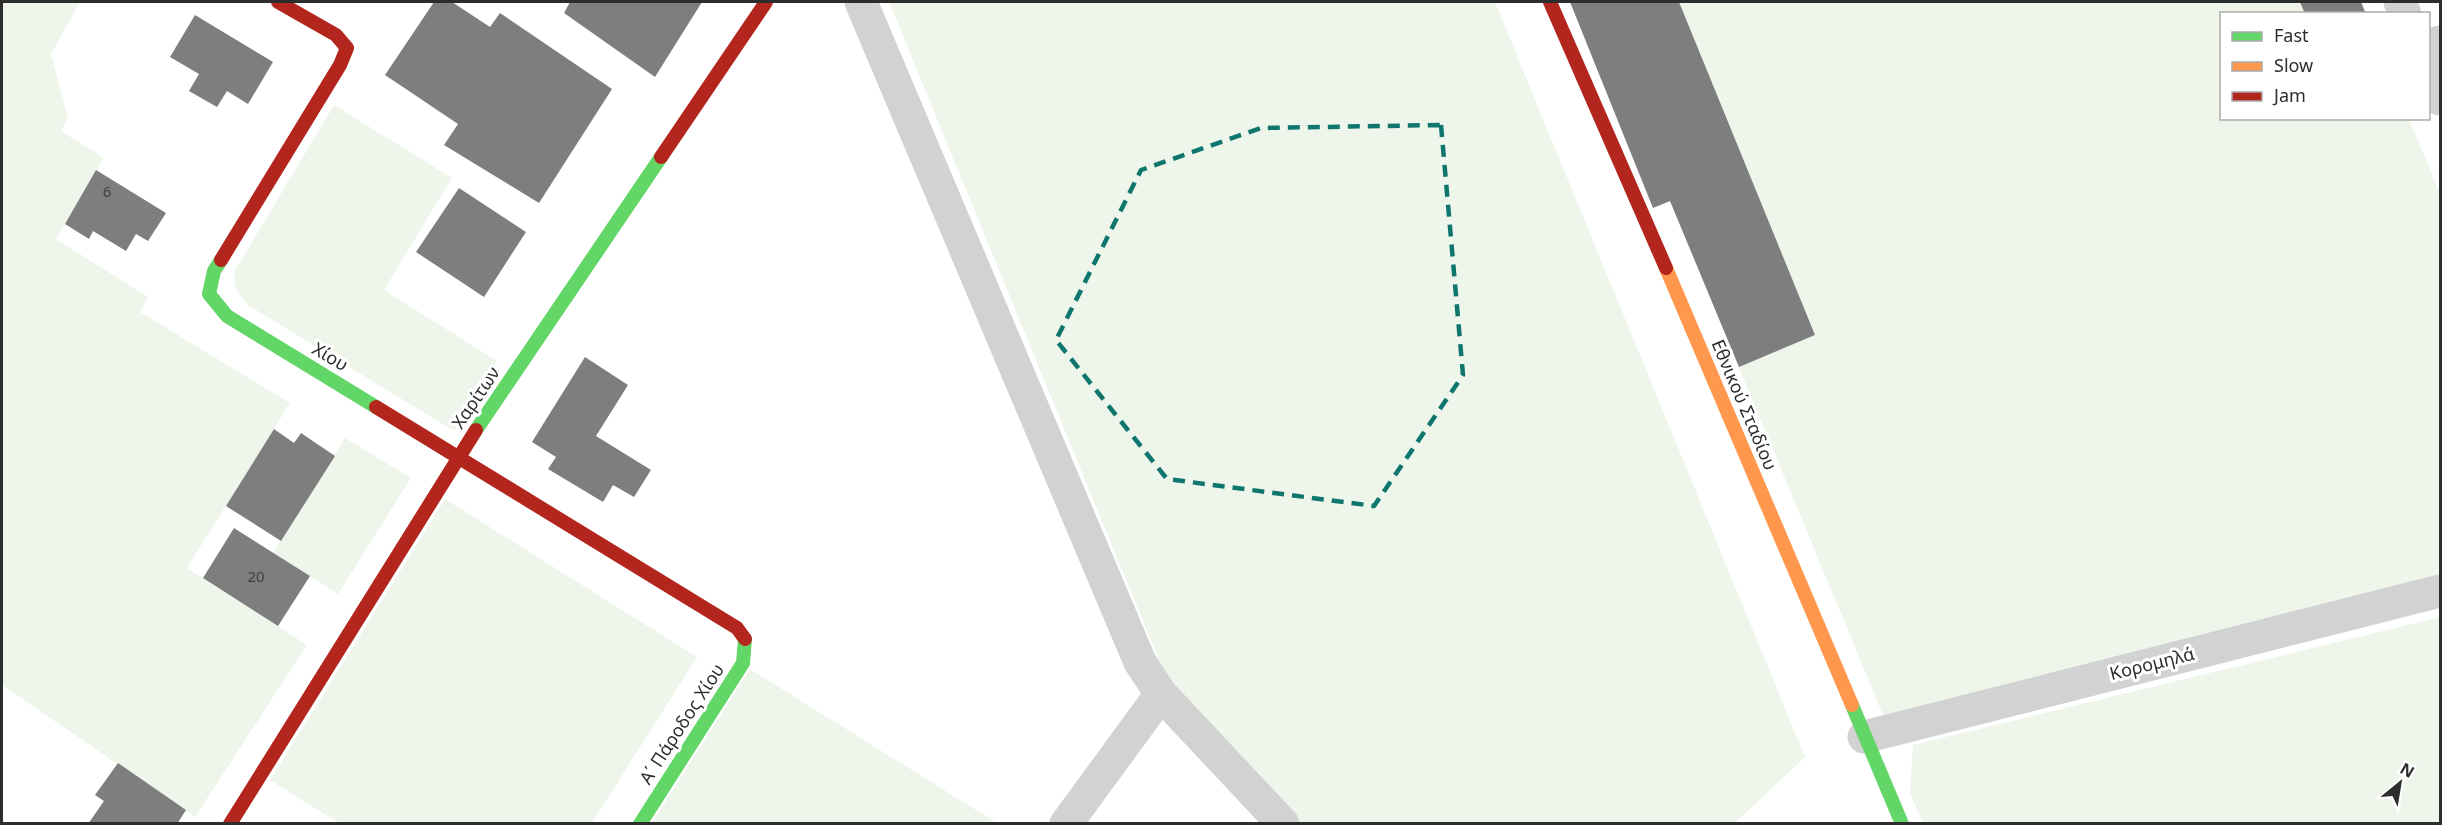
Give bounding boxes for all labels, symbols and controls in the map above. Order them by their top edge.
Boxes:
legend [2220,12,2430,120]
text: Fast [2274,23,2309,47]
text: Slow [2274,53,2313,77]
text: Jam [2272,83,2306,107]
house number: 6 [103,181,111,201]
street label: Χίου [308,336,353,376]
street label: Εθνικού Σταδίου [1707,336,1783,474]
street label: Χαρίτων [446,362,505,433]
house number: 20 [247,566,265,586]
street label: Κορομηλά [2107,641,2197,685]
street label: Α΄ Πάροδος Χίου [633,659,729,788]
north arrow [2370,753,2430,813]
text: N [2396,757,2419,783]

